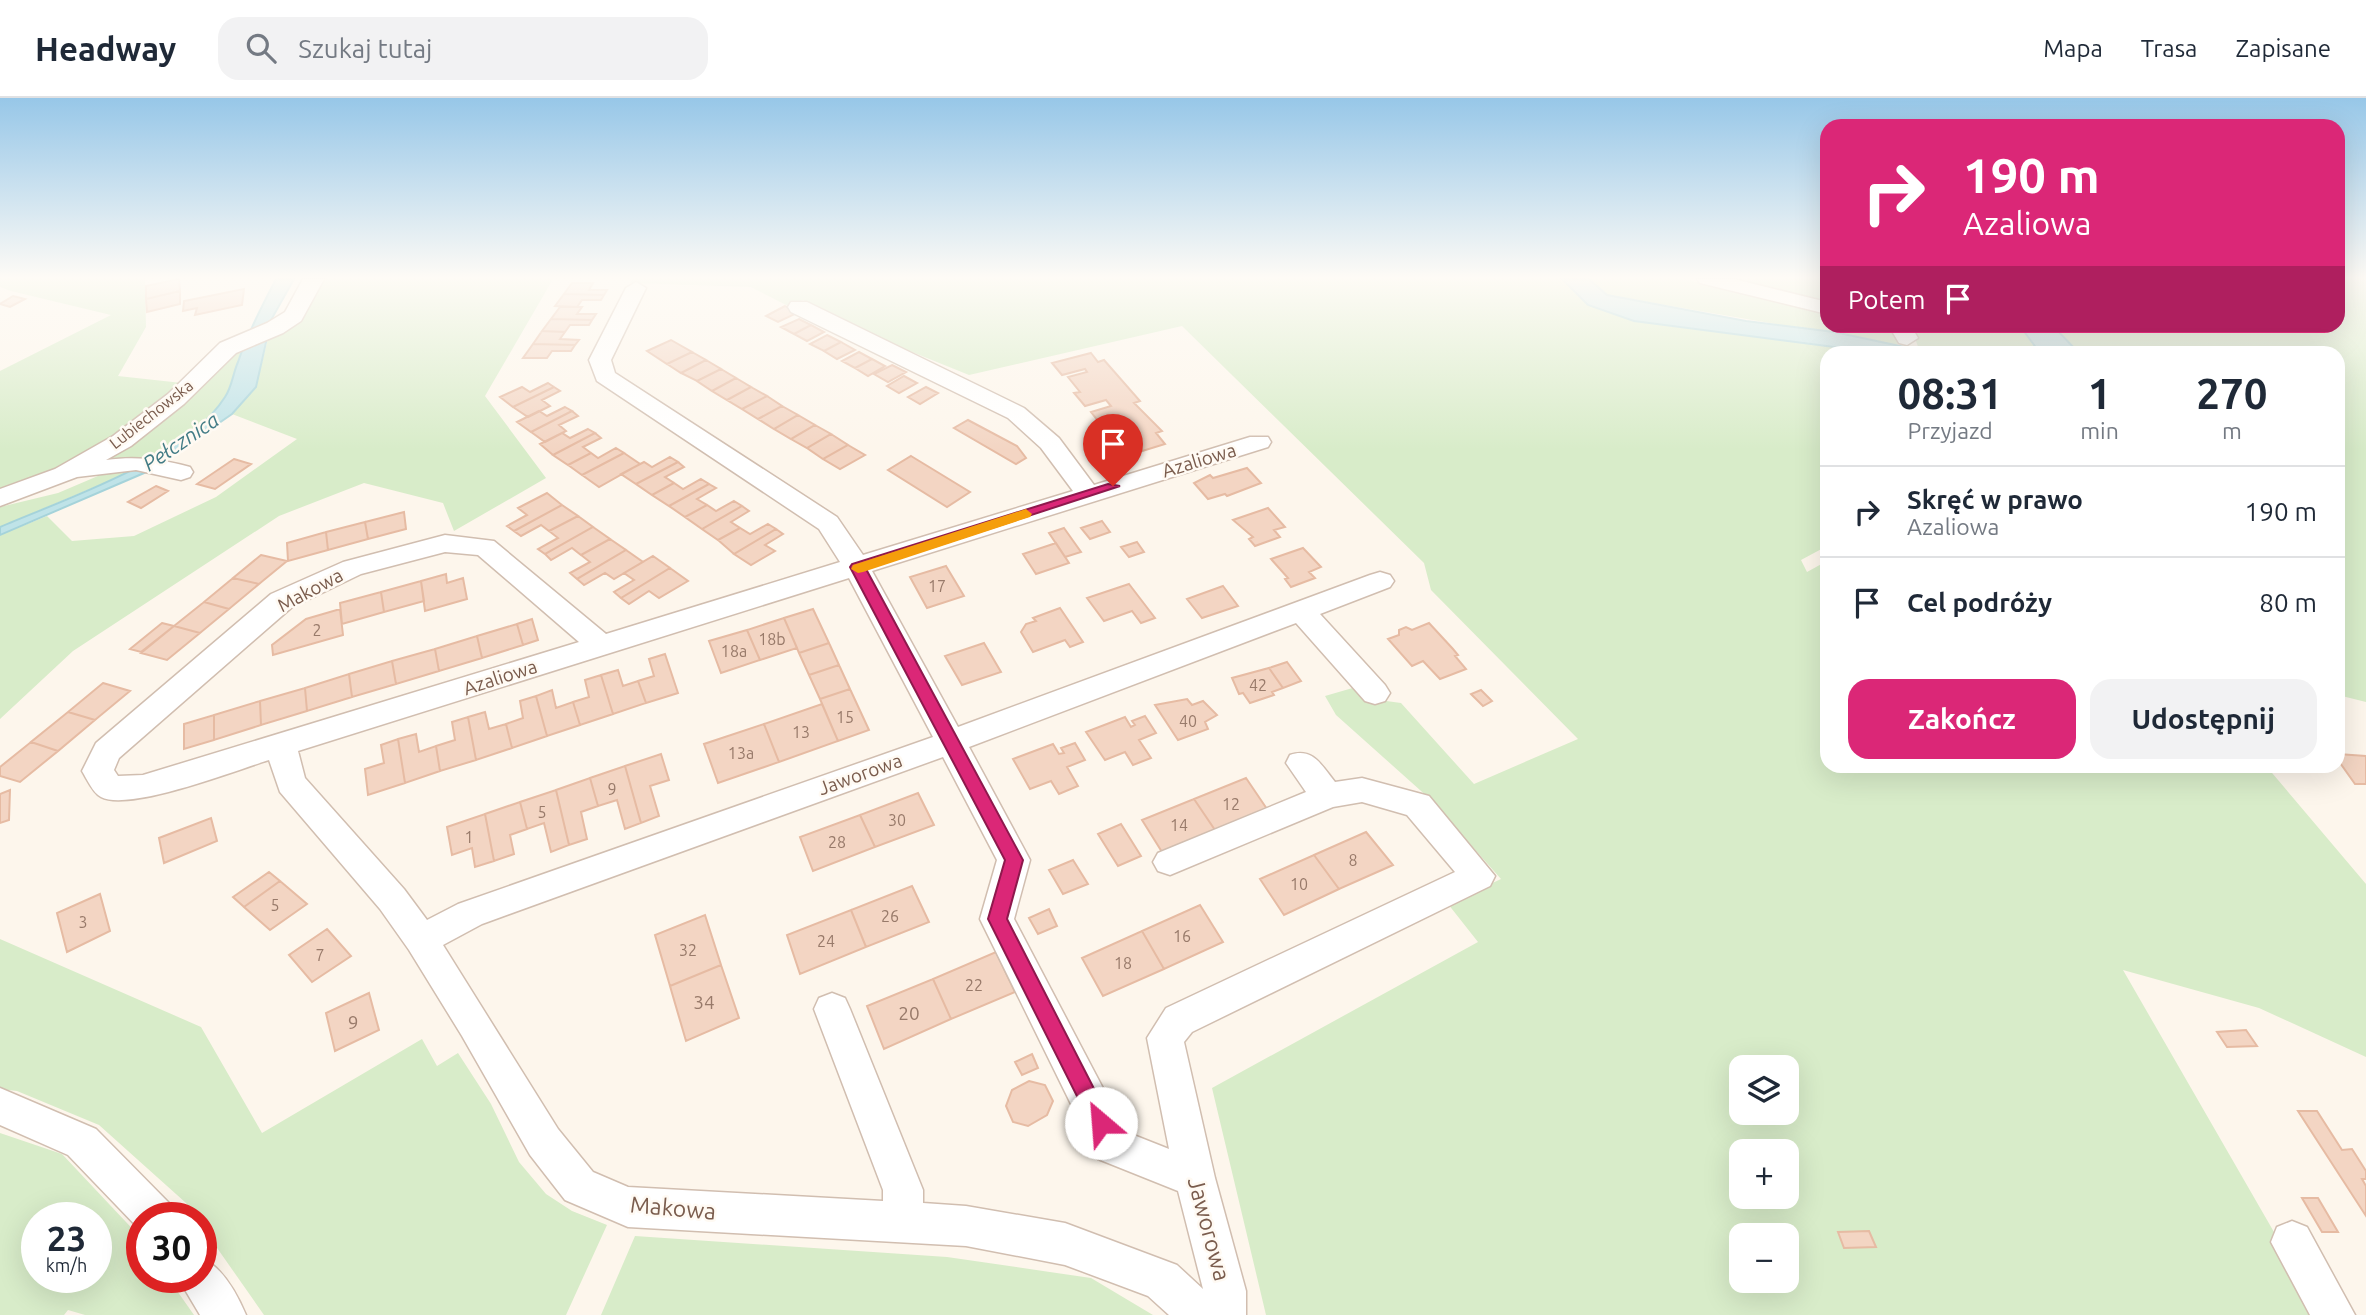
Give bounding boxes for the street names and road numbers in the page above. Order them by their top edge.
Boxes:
street label: Lubiechowska [106,376,196,452]
street label: Azaliowa [1159,438,1239,482]
street label: Makowa [273,564,347,616]
street label: Azaliowa [460,655,540,699]
street label: Jaworowa [815,749,905,799]
street label: Jaworowa [1184,1174,1235,1283]
street label: Makowa [629,1191,717,1224]

